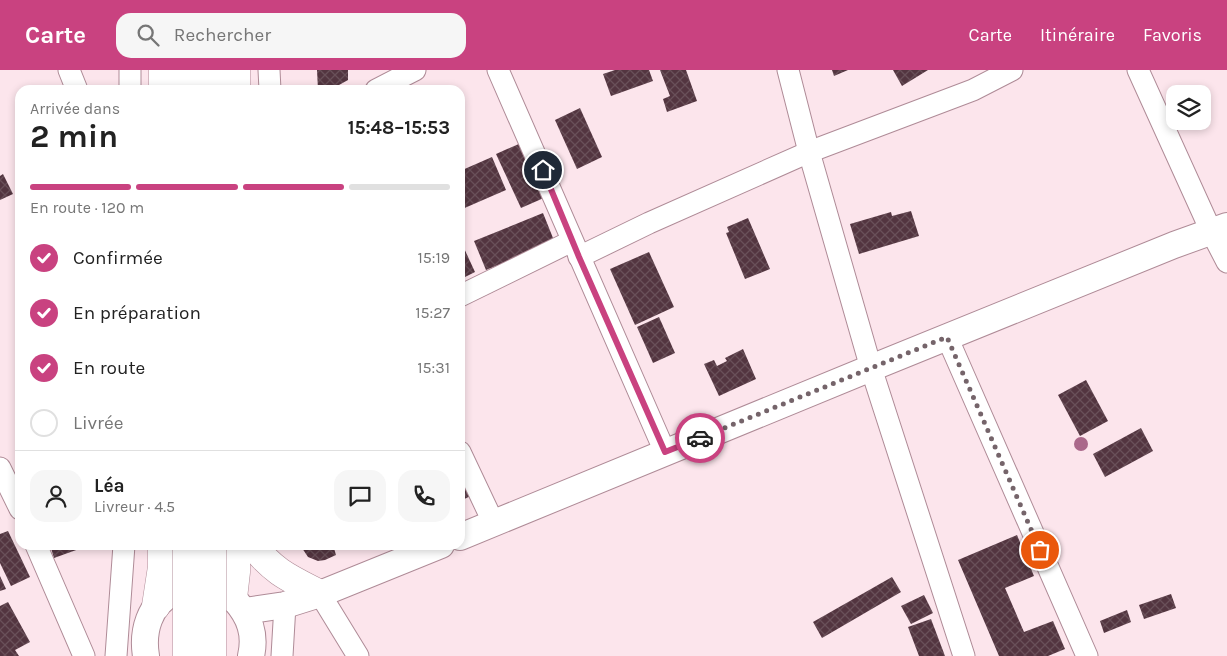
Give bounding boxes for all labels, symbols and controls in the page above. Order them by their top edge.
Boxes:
search box [116,13,466,58]
text: Carte [25,21,86,49]
icon: search [134,21,162,49]
text: Rechercher [174,24,271,46]
text: Carte [969,24,1012,46]
text: Itinéraire [1040,24,1115,46]
text: Favoris [1143,24,1202,46]
map controls [1166,85,1211,130]
button: layers [1166,85,1211,130]
text: Arrivée dans [30,99,120,118]
text: 15:48–15:53 [348,117,450,139]
text: 2 min [30,118,118,155]
pin [522,149,564,191]
icon: home [529,156,557,184]
text: En route · 120 m [30,198,144,217]
icon: check [30,244,58,272]
text: Confirmée [73,247,163,269]
text: 15:19 [417,248,450,267]
icon: check [30,299,58,327]
text: En préparation [73,302,201,324]
text: 15:27 [415,303,450,322]
icon: check [30,354,58,382]
text: En route [73,357,145,379]
text: 15:31 [417,358,450,377]
text: Livrée [73,412,123,434]
courier [675,413,725,463]
icon: car [686,424,714,452]
button: person [30,470,82,522]
button: chat [334,470,386,522]
button: phone [398,470,450,522]
text: Léa [94,475,125,497]
text: Livreur · 4.5 [94,497,175,516]
pin [1019,529,1061,571]
icon: bag [1026,536,1054,564]

